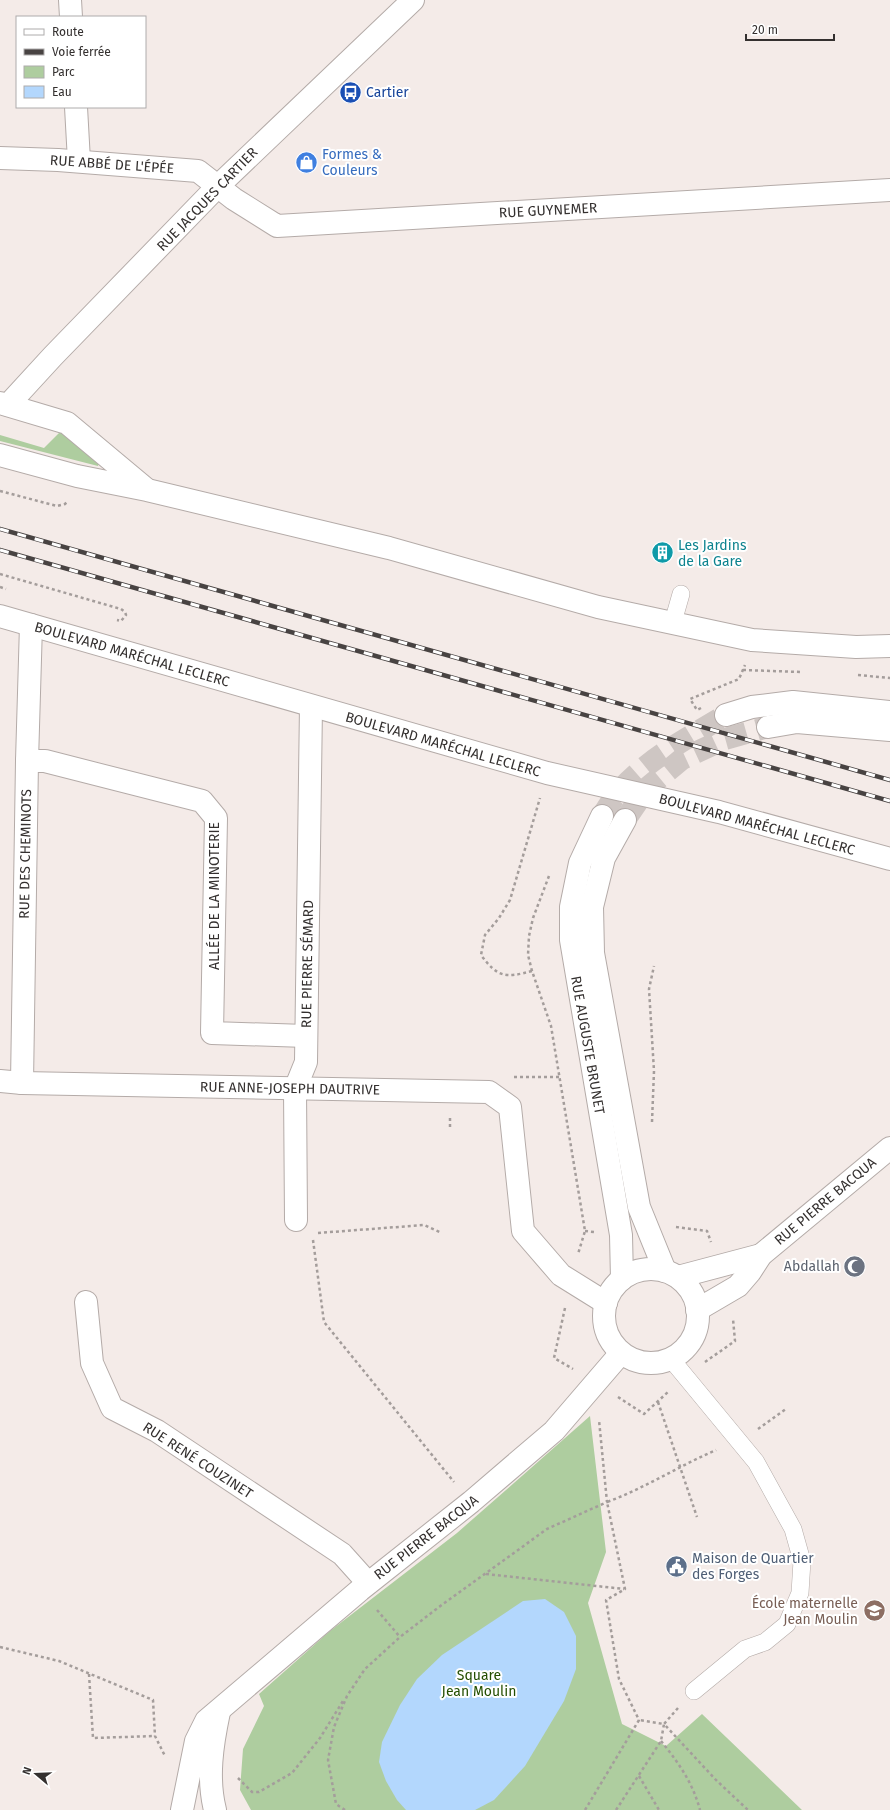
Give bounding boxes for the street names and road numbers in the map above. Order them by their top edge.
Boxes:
street label: RUE JACQUES CARTIER [153,144,262,255]
street label: RUE ABBÉ DE L'ÉPÉE [49,151,175,177]
street label: RUE GUYNEMER [498,199,598,222]
street label: BOULEVARD MARÉCHAL LECLERC [32,617,232,691]
street label: BOULEVARD MARÉCHAL LECLERC [343,707,543,781]
street label: RUE DES CHEMINOTS [16,789,35,919]
street label: BOULEVARD MARÉCHAL LECLERC [657,789,857,859]
street label: ALLÉE DE LA MINOTERIE [205,822,223,970]
street label: RUE PIERRE SÉMARD [297,900,317,1028]
street label: RUE AUGUSTE BRUNET [567,975,608,1116]
street label: RUE ANNE-JOSEPH DAUTRIVE [200,1078,380,1099]
street label: RUE PIERRE BACQUA [771,1154,880,1249]
street label: RUE RENÉ COUZINET [140,1418,257,1503]
street label: RUE PIERRE BACQUA [371,1491,482,1583]

